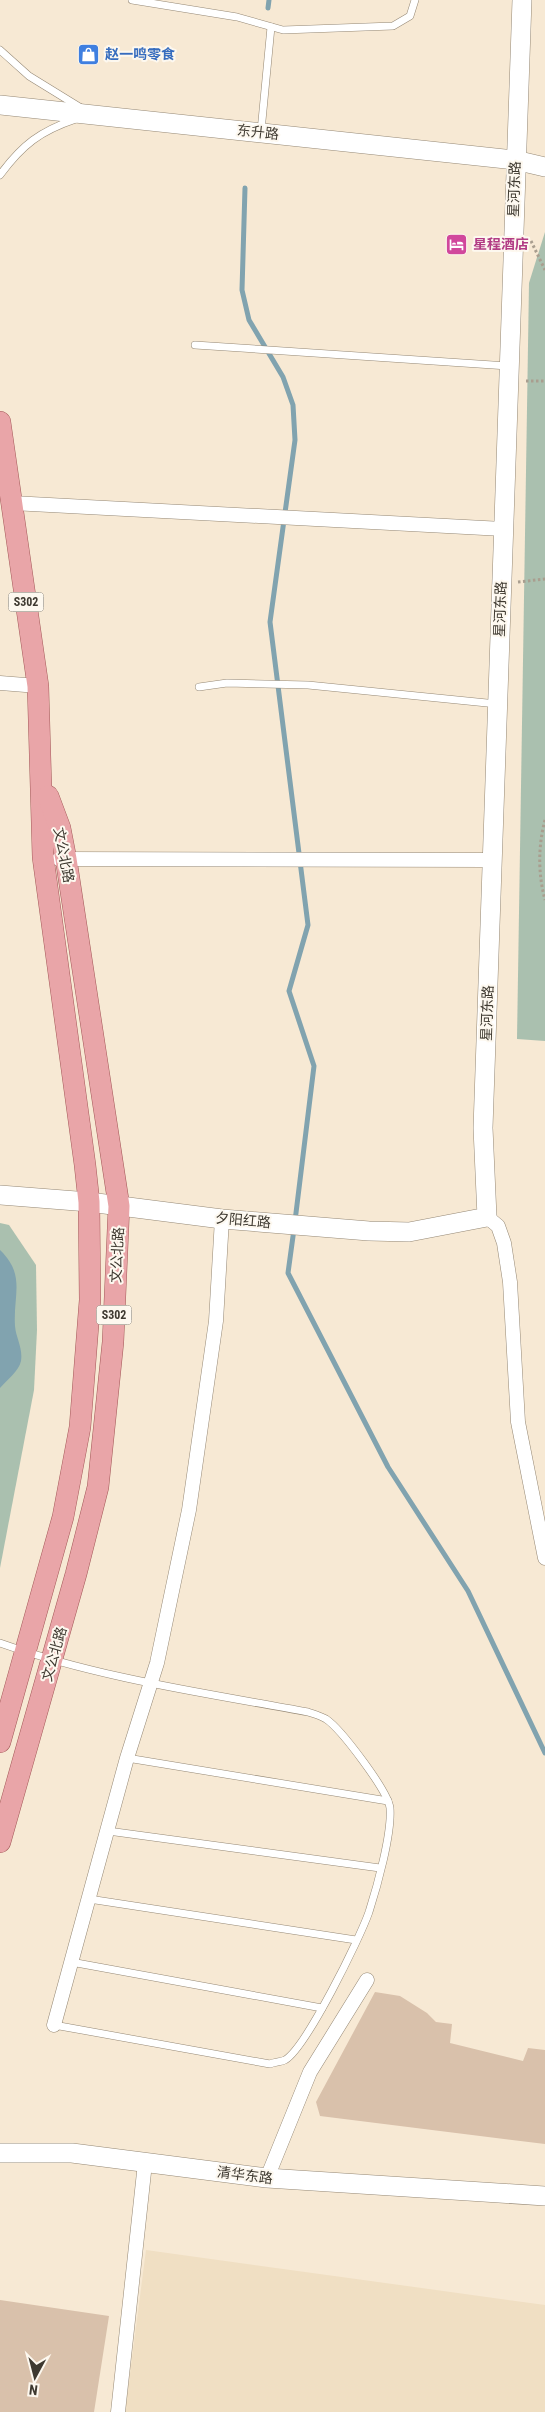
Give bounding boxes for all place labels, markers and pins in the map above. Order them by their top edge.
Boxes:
shop icon: 赵一鸣零食 [77,42,101,66]
place label: 赵一鸣零食 [105,46,175,62]
hotel icon: 星程酒店 [445,232,469,256]
place label: 星程酒店 [473,236,529,252]

